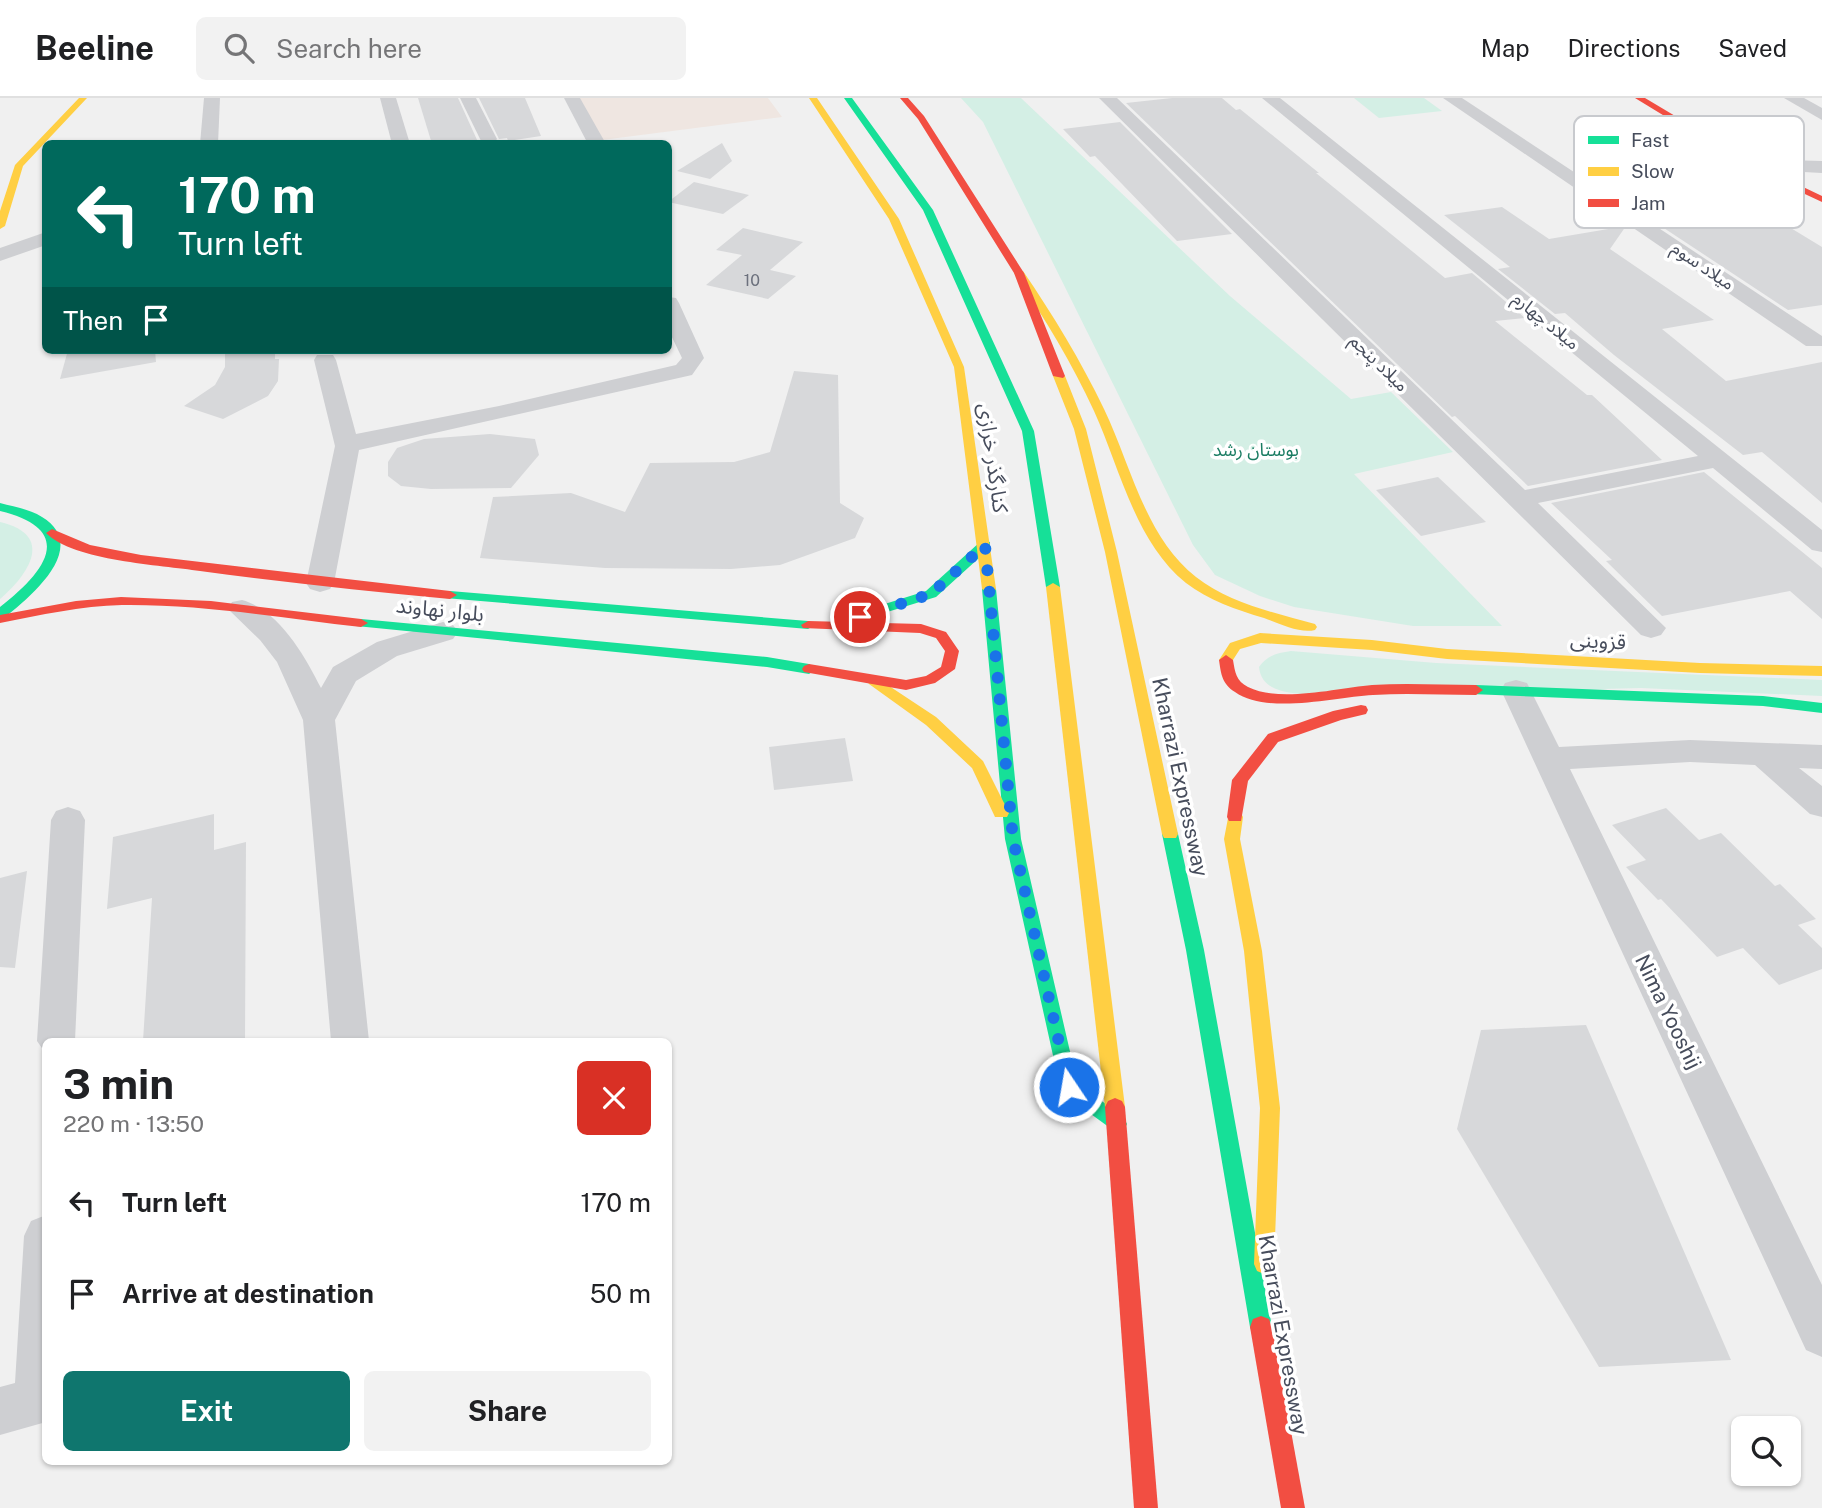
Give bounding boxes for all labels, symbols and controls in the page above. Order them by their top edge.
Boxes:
search box [196,17,686,80]
text: Beeline [35,29,154,67]
icon: search [220,29,258,67]
text: Search here [276,33,422,64]
text: Map [1481,34,1530,62]
text: Directions [1568,34,1680,62]
text: Saved [1718,34,1787,62]
legend [1574,116,1804,228]
text: Fast [1631,129,1669,151]
text: Slow [1631,160,1675,182]
text: 170 m [178,166,316,224]
icon: left [63,168,154,259]
text: Jam [1631,192,1665,214]
text: Turn left [178,225,303,262]
street label: میلاد سوم [1666,237,1739,298]
house number: 10 [744,271,760,290]
street label: میلاد چهارم [1506,287,1584,357]
icon: arrive [137,301,175,339]
text: Then [63,305,123,336]
street label: میلاد پنجم [1344,330,1413,398]
street label: کنارگذر خرازی [973,402,1014,515]
park label: بوستان رشد [1213,439,1299,461]
pin [830,587,890,647]
street label: بلوار نهاوند [395,592,485,627]
icon: arrive [841,598,879,636]
street label: قزوینی [1569,627,1627,654]
street label: Kharrazi Expressway [1147,675,1214,879]
street label: Nima Yooshij [1630,950,1707,1073]
position arrow [1032,1050,1106,1124]
text: 3 min [63,1059,174,1108]
button: close [577,1061,651,1135]
text: 220 m · 13:50 [63,1110,204,1137]
icon: left [63,1184,101,1222]
text: Turn left [122,1187,227,1218]
text: 170 m [581,1187,651,1218]
street label: Kharrazi Expressway [1254,1233,1313,1437]
icon: arrive [63,1275,101,1313]
text: Arrive at destination [122,1278,374,1309]
text: 50 m [590,1278,651,1309]
button: Exit [63,1371,350,1451]
button: Share [364,1371,651,1451]
map controls [1731,1416,1801,1486]
button: search [1731,1416,1801,1486]

